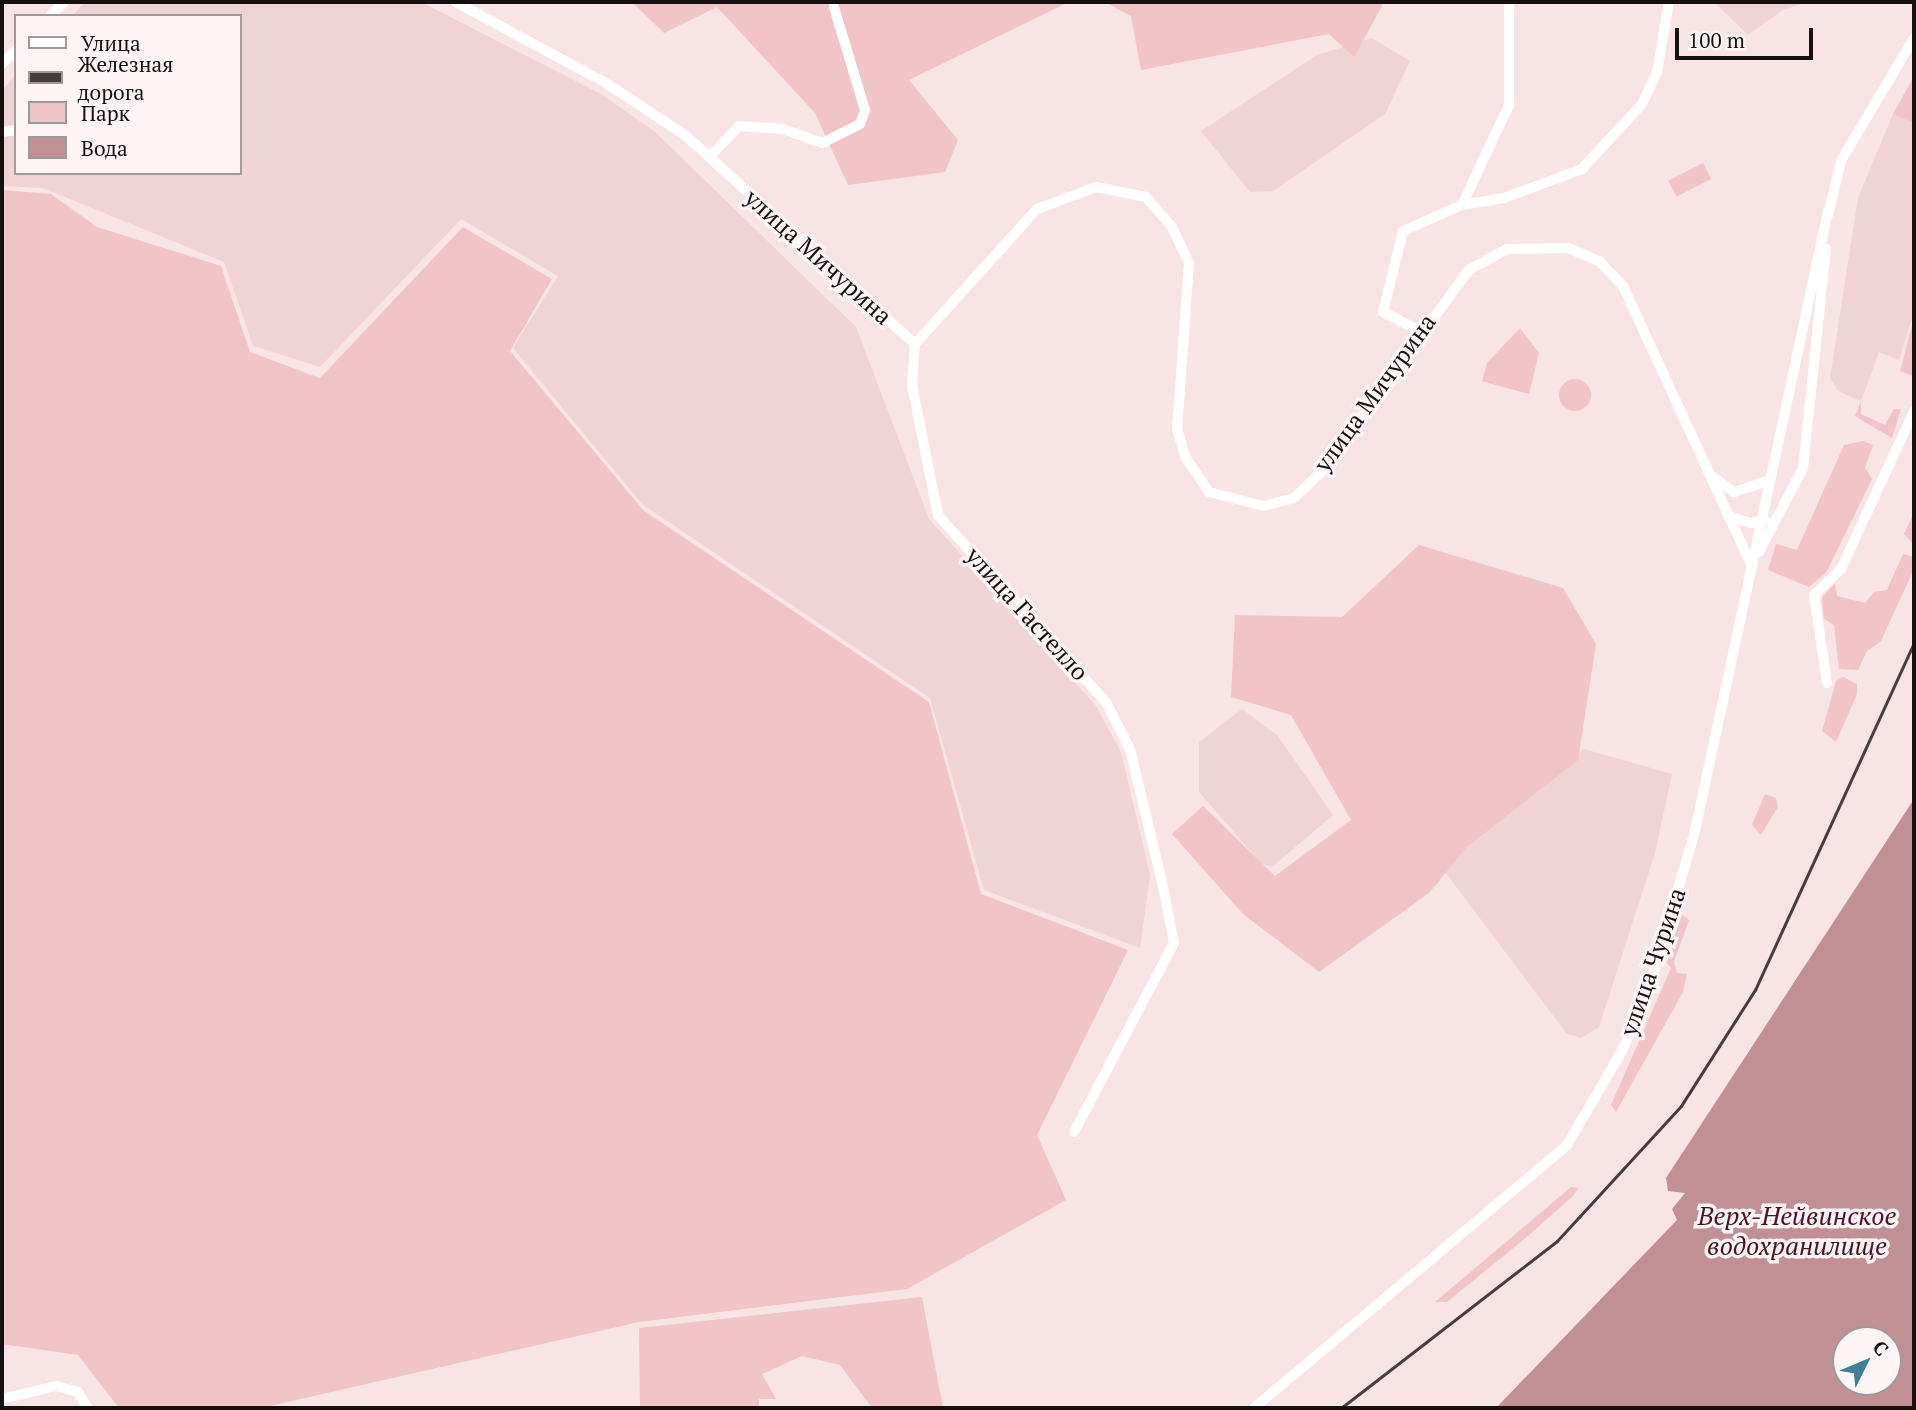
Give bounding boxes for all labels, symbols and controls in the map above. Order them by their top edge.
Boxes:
legend [14,14,242,175]
scale bar [1678,14,1816,58]
text: 100 m [1688,26,1745,54]
text: Улица [81,29,141,57]
text: Железная дорога [77,50,173,106]
text: Парк [81,99,130,127]
text: Вода [81,134,128,162]
street label: улица Мичурина [738,183,898,331]
street label: улица Мичурина [1308,308,1442,478]
street label: улица Гастелло [960,541,1094,687]
street label: улица Чурина [1614,884,1692,1040]
water label: Верх-Нейвинское водохранилище [1698,1200,1896,1262]
north arrow [1832,1326,1902,1396]
text: С [1868,1335,1895,1361]

